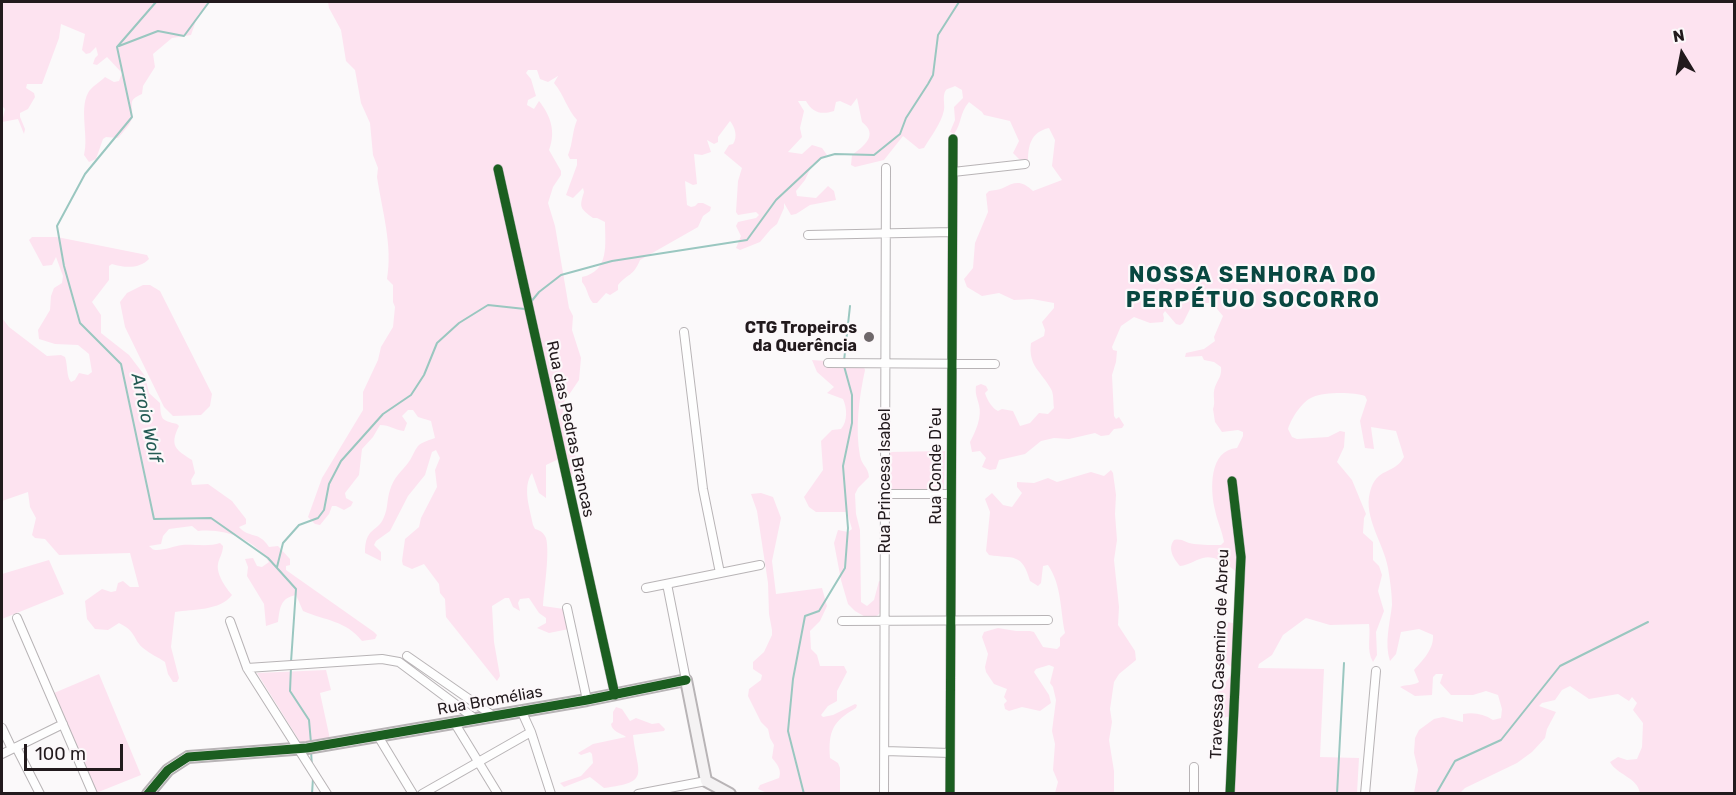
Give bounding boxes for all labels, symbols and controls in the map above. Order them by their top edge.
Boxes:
north arrow [1652,24,1712,84]
text: N [1671,25,1686,46]
district label: NOSSA SENHORA DO PERPÉTUO SOCORRO [1126,263,1380,314]
place label: CTG Tropeiros da Querência [745,318,857,356]
marker: CTG Tropeiros da Querência [862,330,876,344]
street label: Rua das Pedras Brancas [542,339,598,519]
water label: Arroio Wolf [126,371,166,465]
street label: Rua Conde D'eu [926,407,946,525]
street label: Rua Princesa Isabel [875,408,895,554]
street label: Travessa Casemiro de Abreu [1207,549,1233,759]
street label: Rua Bromélias [436,682,544,720]
scale bar [27,732,126,770]
text: 100 m [35,743,86,765]

